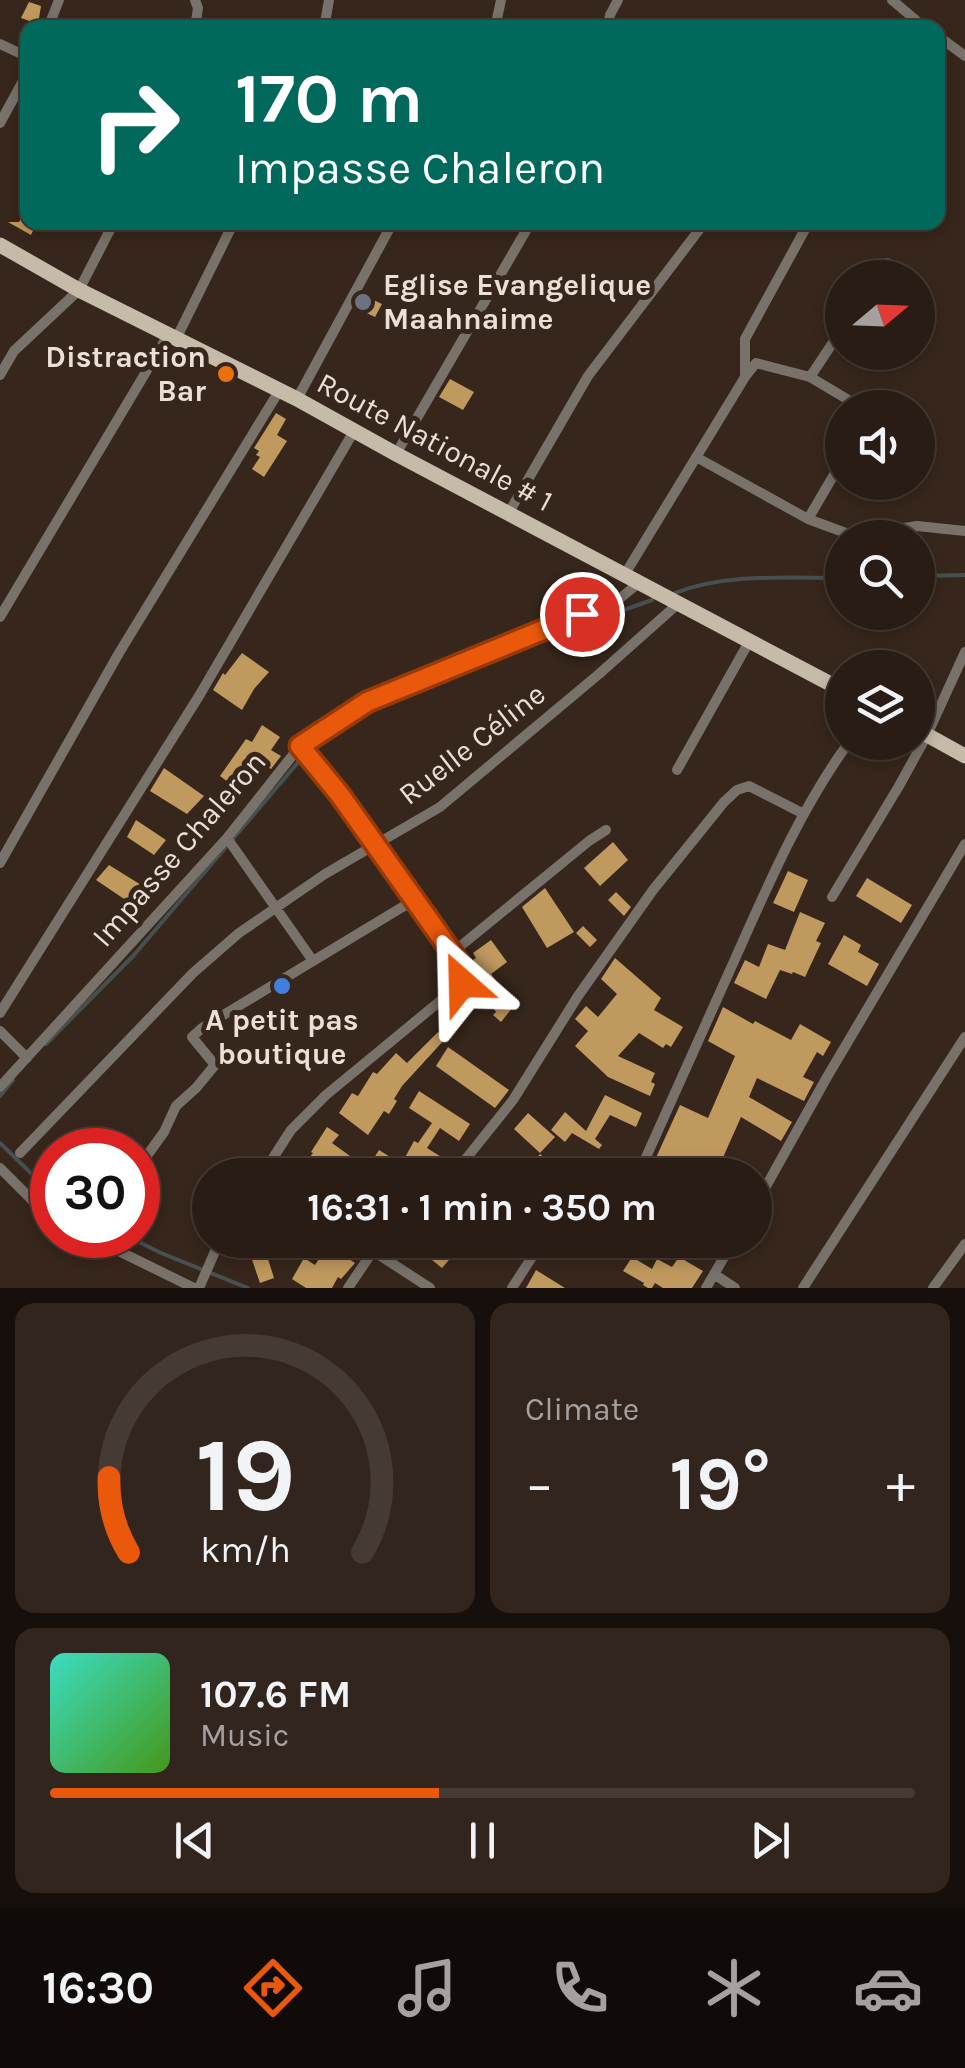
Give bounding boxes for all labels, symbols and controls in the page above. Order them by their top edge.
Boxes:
text: 170 m [235,58,423,140]
icon: right [70,60,200,190]
text: Impasse Chaleron [235,142,605,194]
north arrow [825,260,935,370]
map controls [825,260,935,760]
place label: Eglise Evangelique Maahnaime [383,267,651,337]
marker: Eglise Evangelique Maahnaime [352,291,374,313]
place label: Distraction Bar [45,339,206,409]
marker: Distraction Bar [215,363,237,385]
street label: Route Nationale # 1 [311,365,559,519]
button: sound [825,390,935,500]
button: search [825,520,935,630]
pin [540,572,625,657]
icon: arrive [555,587,610,642]
button: layers [825,650,935,760]
street label: Ruelle Céline [392,676,552,812]
street label: Impasse Chaleron [84,744,274,954]
position arrow [410,931,514,1035]
marker: A petit pas boutique [271,975,293,997]
place label: A petit pas boutique [205,1002,359,1072]
speed limit sign: 30 [30,1128,160,1258]
text: 16:31 · 1 min · 350 m [307,1185,657,1230]
text: Climate [525,1391,639,1428]
text: 19 [195,1415,295,1536]
text: 19° [669,1440,771,1528]
text: − [525,1452,554,1516]
text: + [886,1452,915,1516]
text: km/h [200,1529,290,1571]
text: 107.6 FM [200,1672,351,1717]
text: Music [200,1717,289,1754]
icon: previous [167,1813,222,1868]
icon: pause [455,1813,510,1868]
icon: next [743,1813,798,1868]
icon: directions [238,1953,308,2023]
icon: music [392,1953,462,2023]
icon: phone [545,1953,615,2023]
icon: climate [699,1953,769,2023]
icon: car [853,1953,923,2023]
text: 16:30 [42,1962,154,2014]

